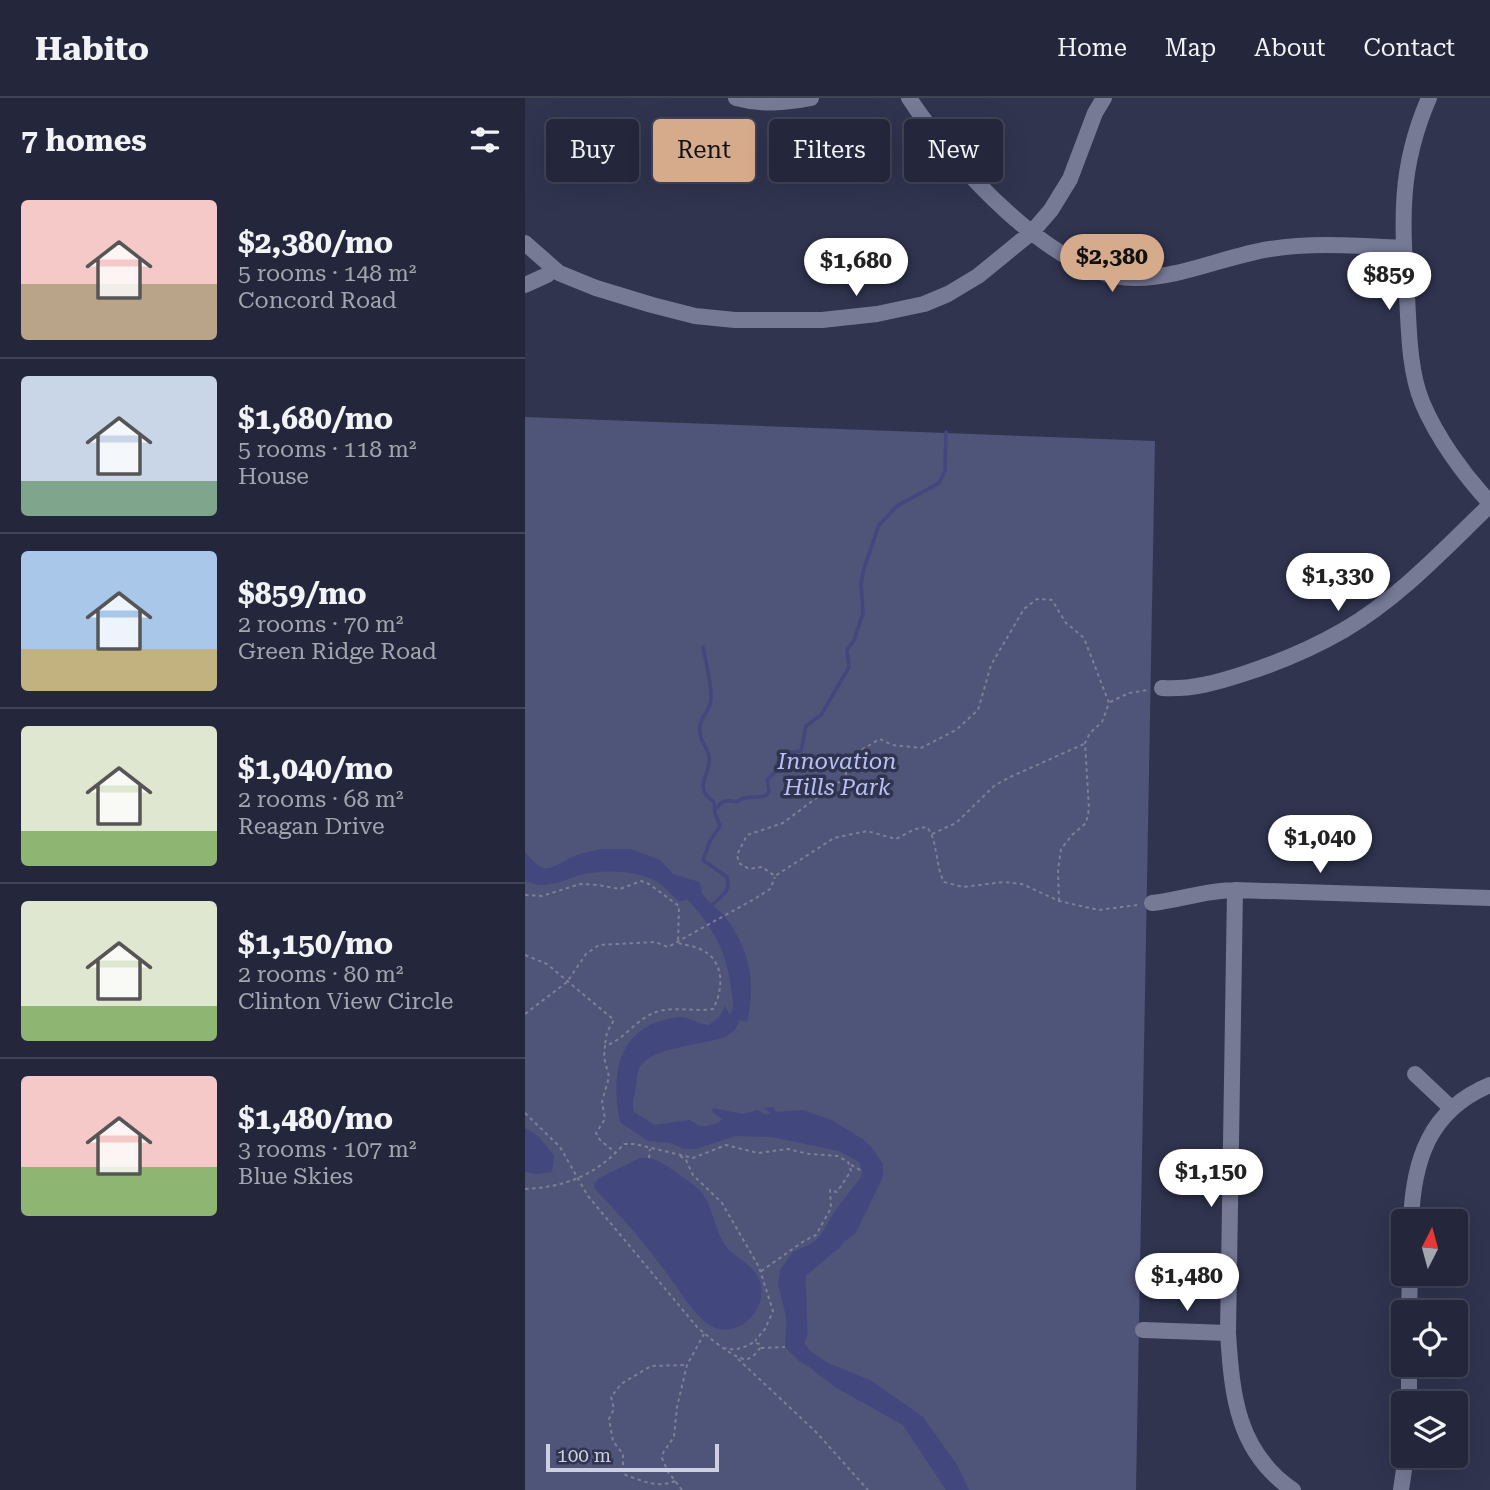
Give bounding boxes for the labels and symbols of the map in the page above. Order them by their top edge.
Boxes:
pin: $2,380 [1055,234,1169,294]
pin: $1,680 [799,238,913,298]
pin: $859 [1348,252,1430,312]
pin: $1,330 [1281,554,1395,613]
park label: Innovation Hills Park [777,748,896,801]
pin: $1,040 [1263,816,1377,875]
pin: $1,150 [1154,1150,1268,1209]
north arrow [1391,1209,1468,1286]
pin: $1,480 [1130,1254,1244,1313]
scale bar [546,1441,719,1473]

